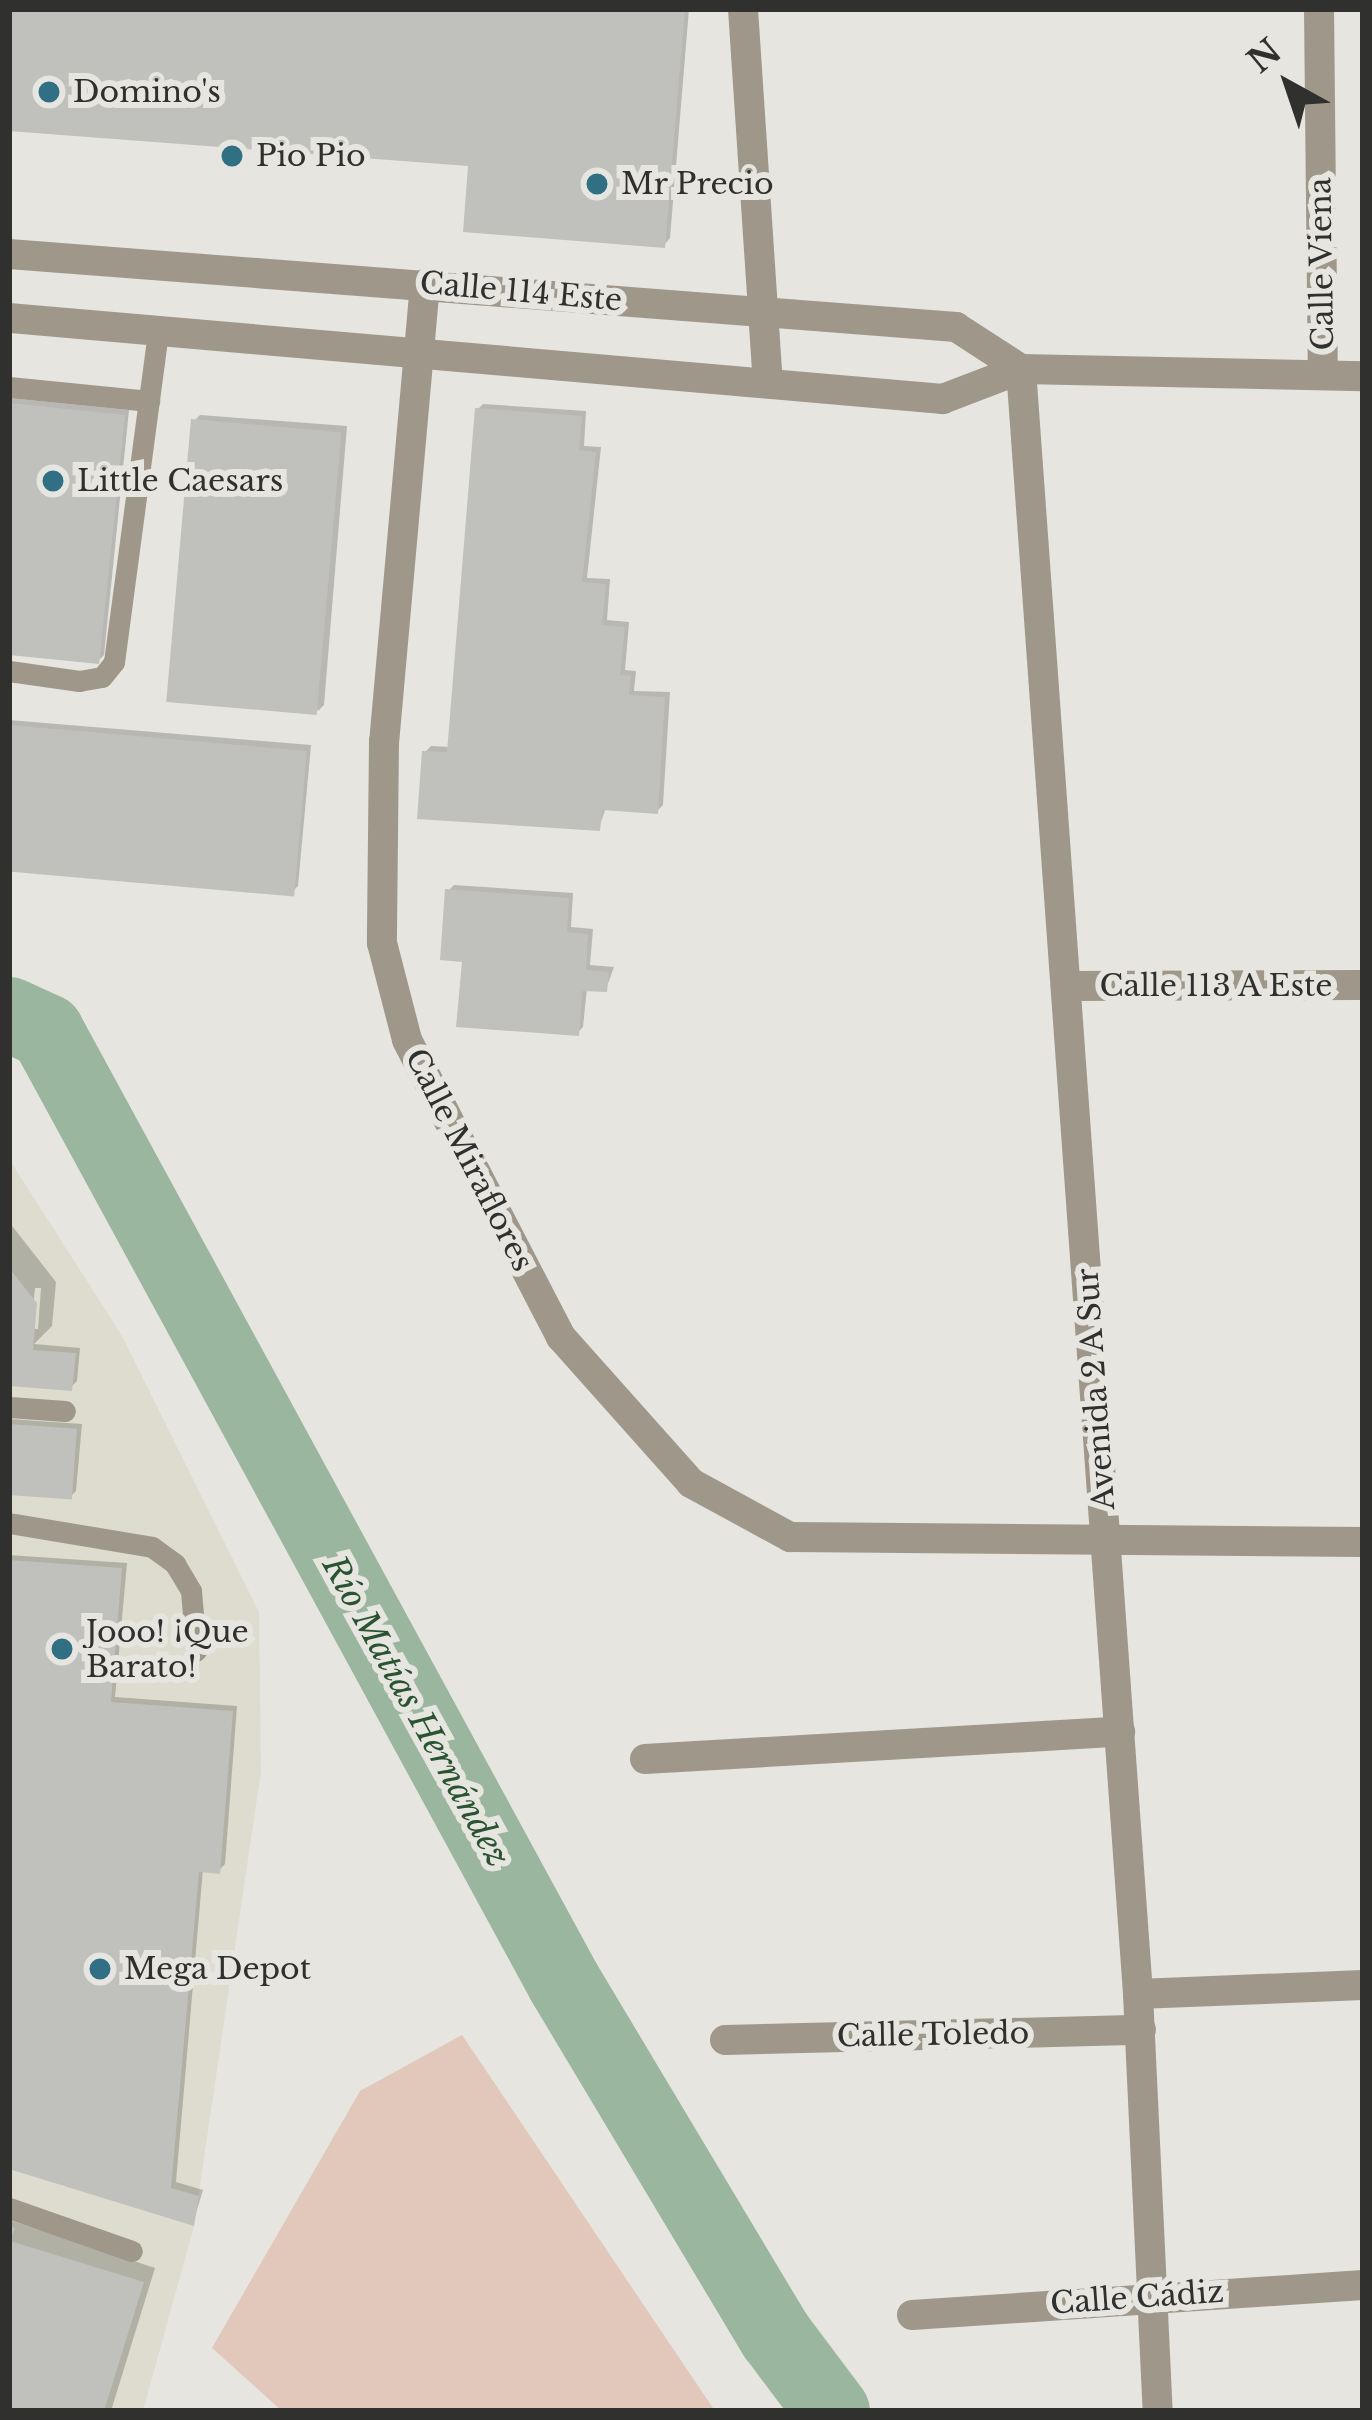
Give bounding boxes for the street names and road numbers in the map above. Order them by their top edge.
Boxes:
street label: Calle Viena [1302,177,1342,351]
street label: Calle 114 Este [418,265,624,319]
street label: Calle 113 A Este [1098,968,1334,1004]
street label: Calle Miraflores [397,1043,541,1277]
street label: Avenida 2 A Sur [1069,1265,1123,1513]
street label: Calle Toledo [836,2015,1030,2055]
street label: Calle Cádiz [1049,2274,1225,2322]

